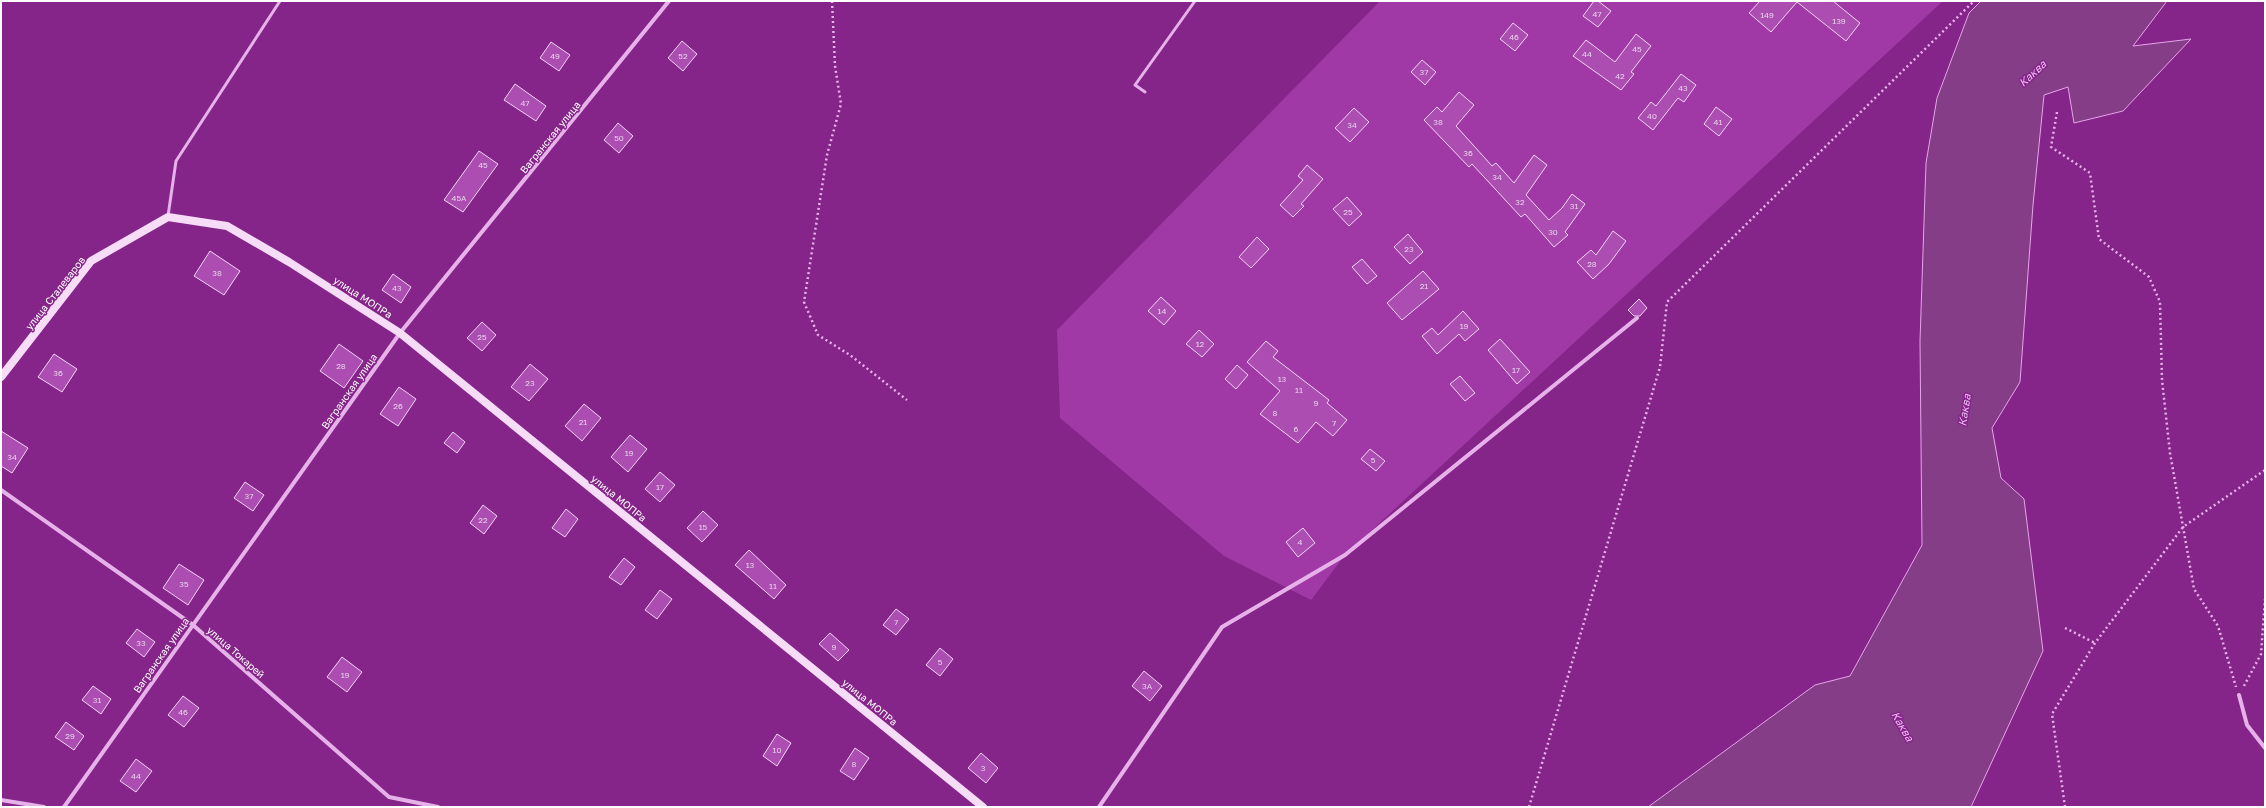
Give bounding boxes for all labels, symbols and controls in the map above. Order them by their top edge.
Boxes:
house number: 47 [1592,9,1602,19]
house number: 149 [1760,10,1774,20]
house number: 139 [1832,16,1846,26]
house number: 46 [1509,32,1519,42]
house number: 45 [1632,44,1642,54]
house number: 44 [1582,49,1592,59]
house number: 49 [550,51,560,61]
house number: 52 [678,51,688,61]
water label: Каква [2016,57,2049,89]
house number: 37 [1420,67,1428,77]
house number: 42 [1615,71,1625,81]
house number: 43 [1678,83,1688,93]
house number: 47 [520,98,530,108]
street label: Вагранская улица [517,99,583,175]
house number: 40 [1647,111,1657,121]
house number: 38 [1433,117,1443,127]
house number: 41 [1714,117,1722,127]
house number: 34 [1347,120,1357,130]
house number: 50 [614,133,624,143]
house number: 36 [1463,148,1473,158]
house number: 45 [478,160,488,170]
house number: 34 [1492,172,1502,182]
house number: 45А [452,193,467,203]
house number: 32 [1515,197,1525,207]
house number: 31 [1570,201,1578,211]
house number: 25 [1343,207,1353,217]
house number: 30 [1548,227,1558,237]
house number: 23 [1404,244,1414,254]
street label: улица Сталеваров [23,254,88,332]
house number: 28 [1587,259,1597,269]
house number: 38 [212,268,222,278]
street label: улица МОПРа [331,274,395,320]
house number: 21 [1420,281,1428,291]
house number: 43 [392,283,402,293]
house number: 14 [1158,306,1166,316]
house number: 19 [1460,321,1469,331]
house number: 25 [477,332,487,342]
house number: 12 [1196,339,1205,349]
street label: Вагранская улица [319,351,379,431]
house number: 28 [336,361,346,371]
house number: 17 [1512,365,1520,375]
house number: 36 [53,368,63,378]
house number: 13 [1278,374,1287,384]
house number: 23 [525,378,535,388]
house number: 11 [1295,385,1303,395]
water label: Каква [1955,392,1973,427]
house number: 9 [1314,398,1319,408]
house number: 26 [393,401,403,411]
house number: 8 [1273,408,1278,418]
house number: 21 [579,417,587,427]
house number: 7 [1332,418,1336,428]
house number: 6 [1294,424,1299,434]
house number: 19 [625,448,634,458]
house number: 34 [7,452,17,462]
house number: 5 [1371,455,1376,465]
street label: улица МОПРа [589,472,649,524]
house number: 17 [656,482,664,492]
house number: 37 [245,491,253,501]
house number: 22 [478,515,488,525]
house number: 15 [699,522,708,532]
house number: 4 [1298,537,1303,547]
house number: 13 [746,560,755,570]
house number: 35 [179,579,189,589]
house number: 11 [769,581,777,591]
street label: Вагранская улица [131,615,191,695]
house number: 7 [894,617,898,627]
street label: улица Токарей [205,624,267,680]
house number: 33 [136,638,146,648]
house number: 9 [832,642,837,652]
house number: 5 [938,657,943,667]
house number: 19 [341,670,350,680]
street label: улица МОПРа [840,676,900,728]
house number: 3А [1142,681,1153,691]
house number: 31 [93,695,101,705]
house number: 46 [178,707,188,717]
water label: Каква [1889,709,1917,744]
house number: 29 [65,731,75,741]
house number: 10 [773,745,781,755]
house number: 8 [852,759,857,769]
house number: 3 [981,763,986,773]
house number: 44 [131,771,141,781]

